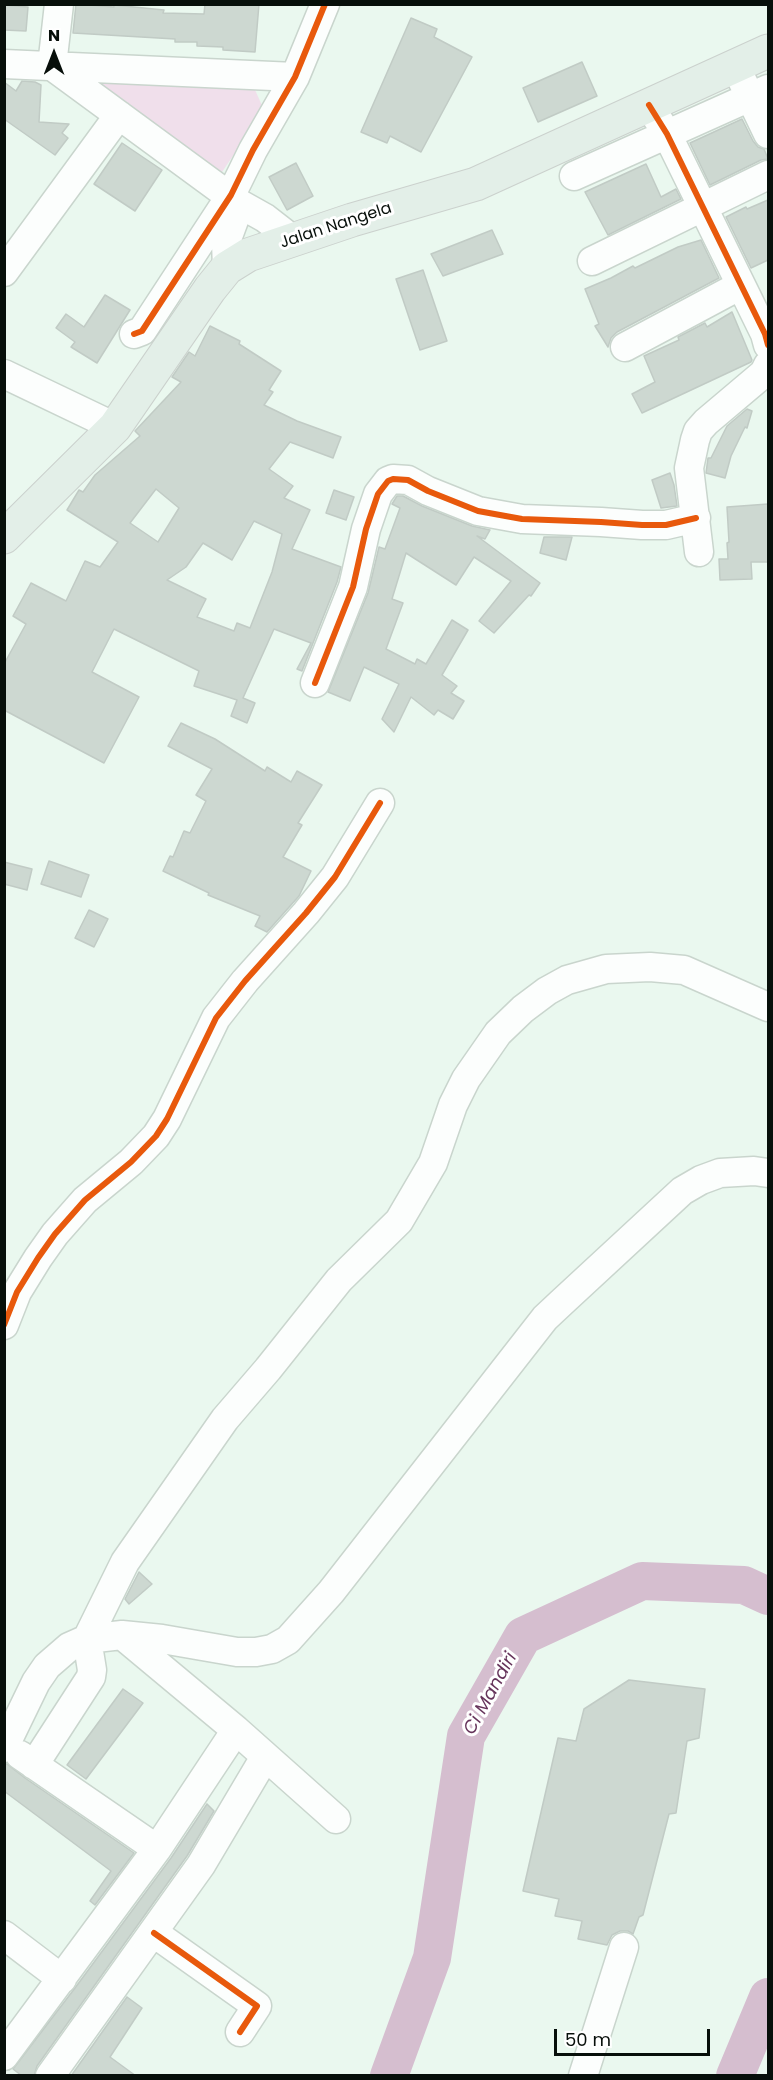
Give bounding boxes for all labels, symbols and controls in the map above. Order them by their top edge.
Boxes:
north arrow [24,24,84,84]
text: N [48,24,60,47]
street label: Jalan Nangela [278,199,394,253]
water label: Ci Mandiri [460,1649,522,1739]
scale bar [557,2017,713,2055]
text: 50 m [565,2027,611,2052]

